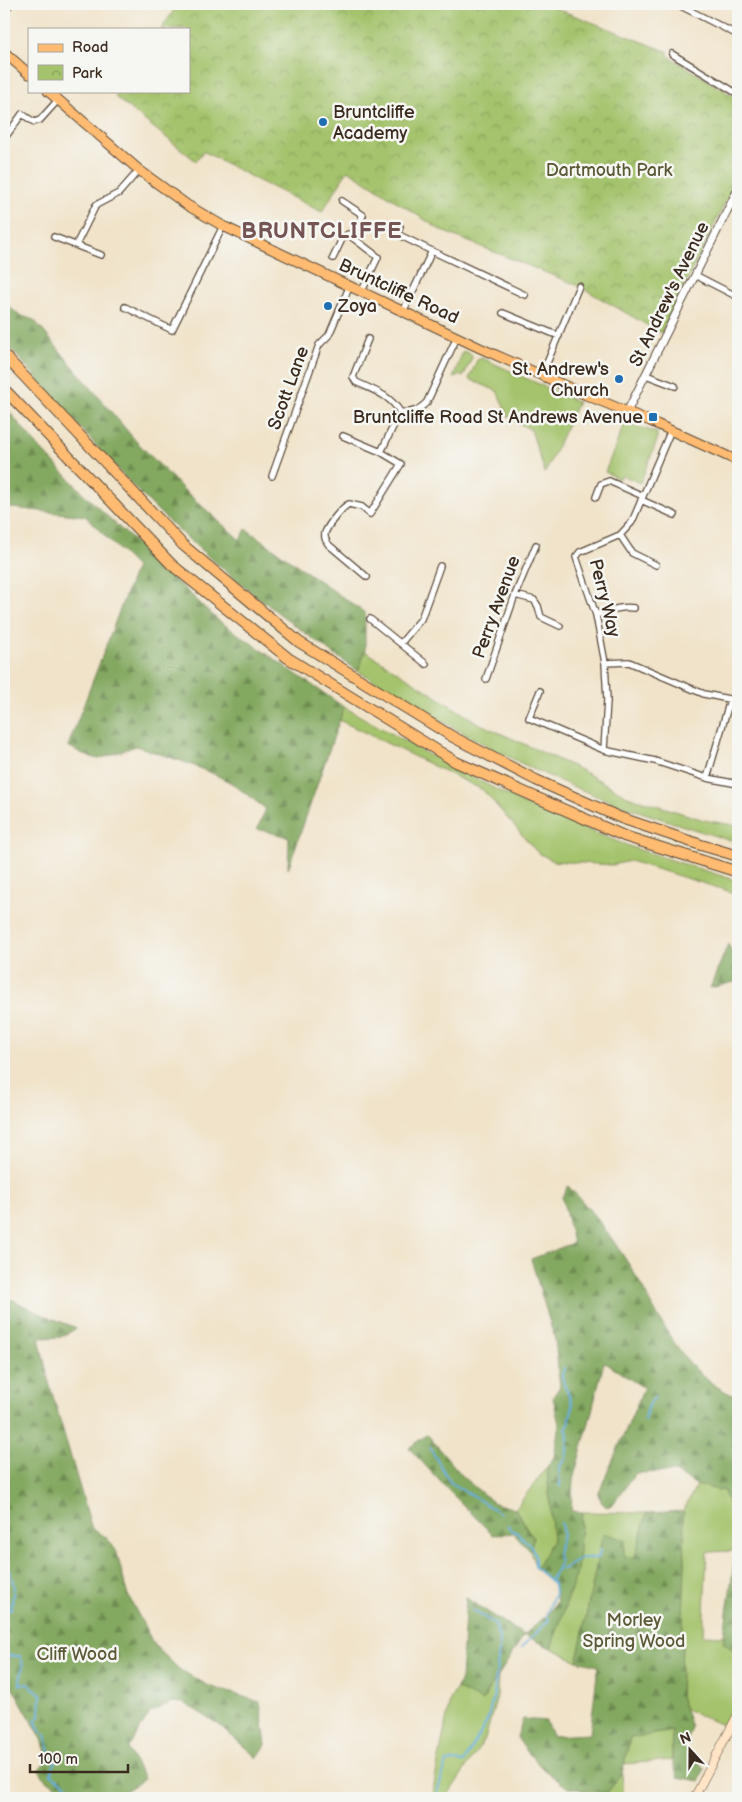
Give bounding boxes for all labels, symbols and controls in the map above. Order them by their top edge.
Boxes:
legend [28,28,190,92]
text: Road [72,38,108,57]
text: Park [72,64,103,83]
place label: Bruntcliffe Academy [333,102,415,144]
marker: Bruntcliffe Academy [317,116,329,128]
park label: Dartmouth Park [546,160,673,181]
district label: BRUNTCLIFFE [241,218,403,245]
street label: St Andrew's Avenue [625,218,714,370]
street label: Bruntcliffe Road [335,254,462,328]
place label: Zoya [337,296,377,317]
marker: Zoya [322,300,334,312]
street label: Scott Lane [264,343,313,433]
place label: St. Andrew's Church [512,359,609,401]
marker: St. Andrew's Church [613,373,625,385]
place label: Bruntcliffe Road St Andrews Avenue [353,407,643,428]
marker: Bruntcliffe Road St Andrews Avenue [647,411,659,423]
street label: Perry Avenue [468,553,525,661]
street label: Perry Way [585,557,625,640]
park label: Morley Spring Wood [583,1610,685,1652]
park label: Cliff Wood [36,1644,118,1665]
north arrow [664,1724,714,1774]
text: N [678,1729,693,1748]
scale bar [30,1742,128,1774]
text: 100 m [38,1750,78,1769]

